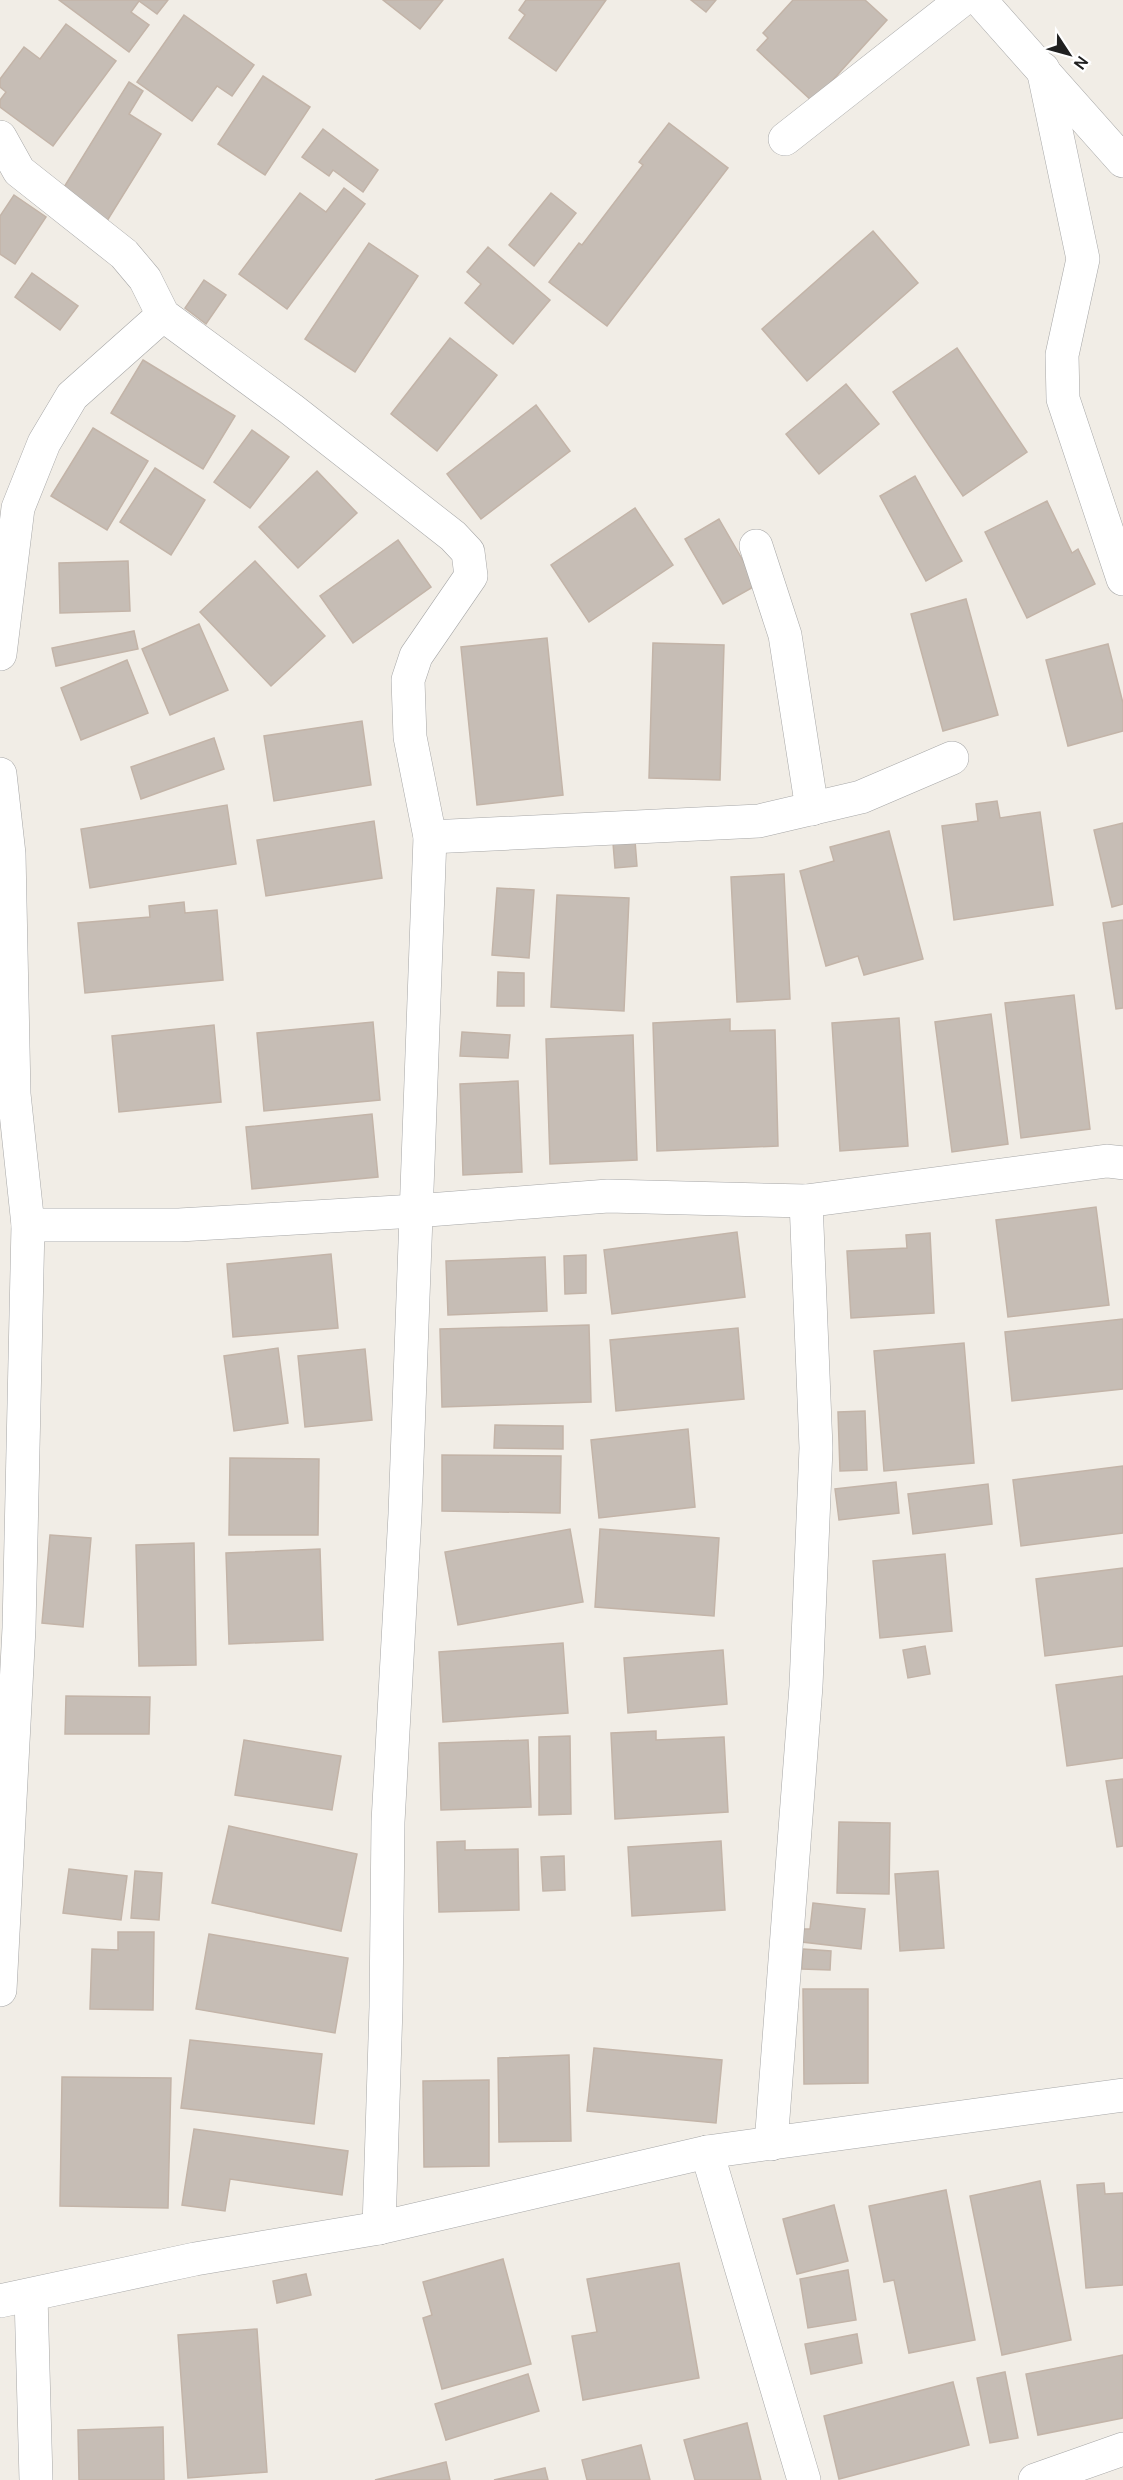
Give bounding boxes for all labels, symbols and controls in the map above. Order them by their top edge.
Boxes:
north arrow [1039,24,1099,84]
text: N [1069,52,1093,74]

